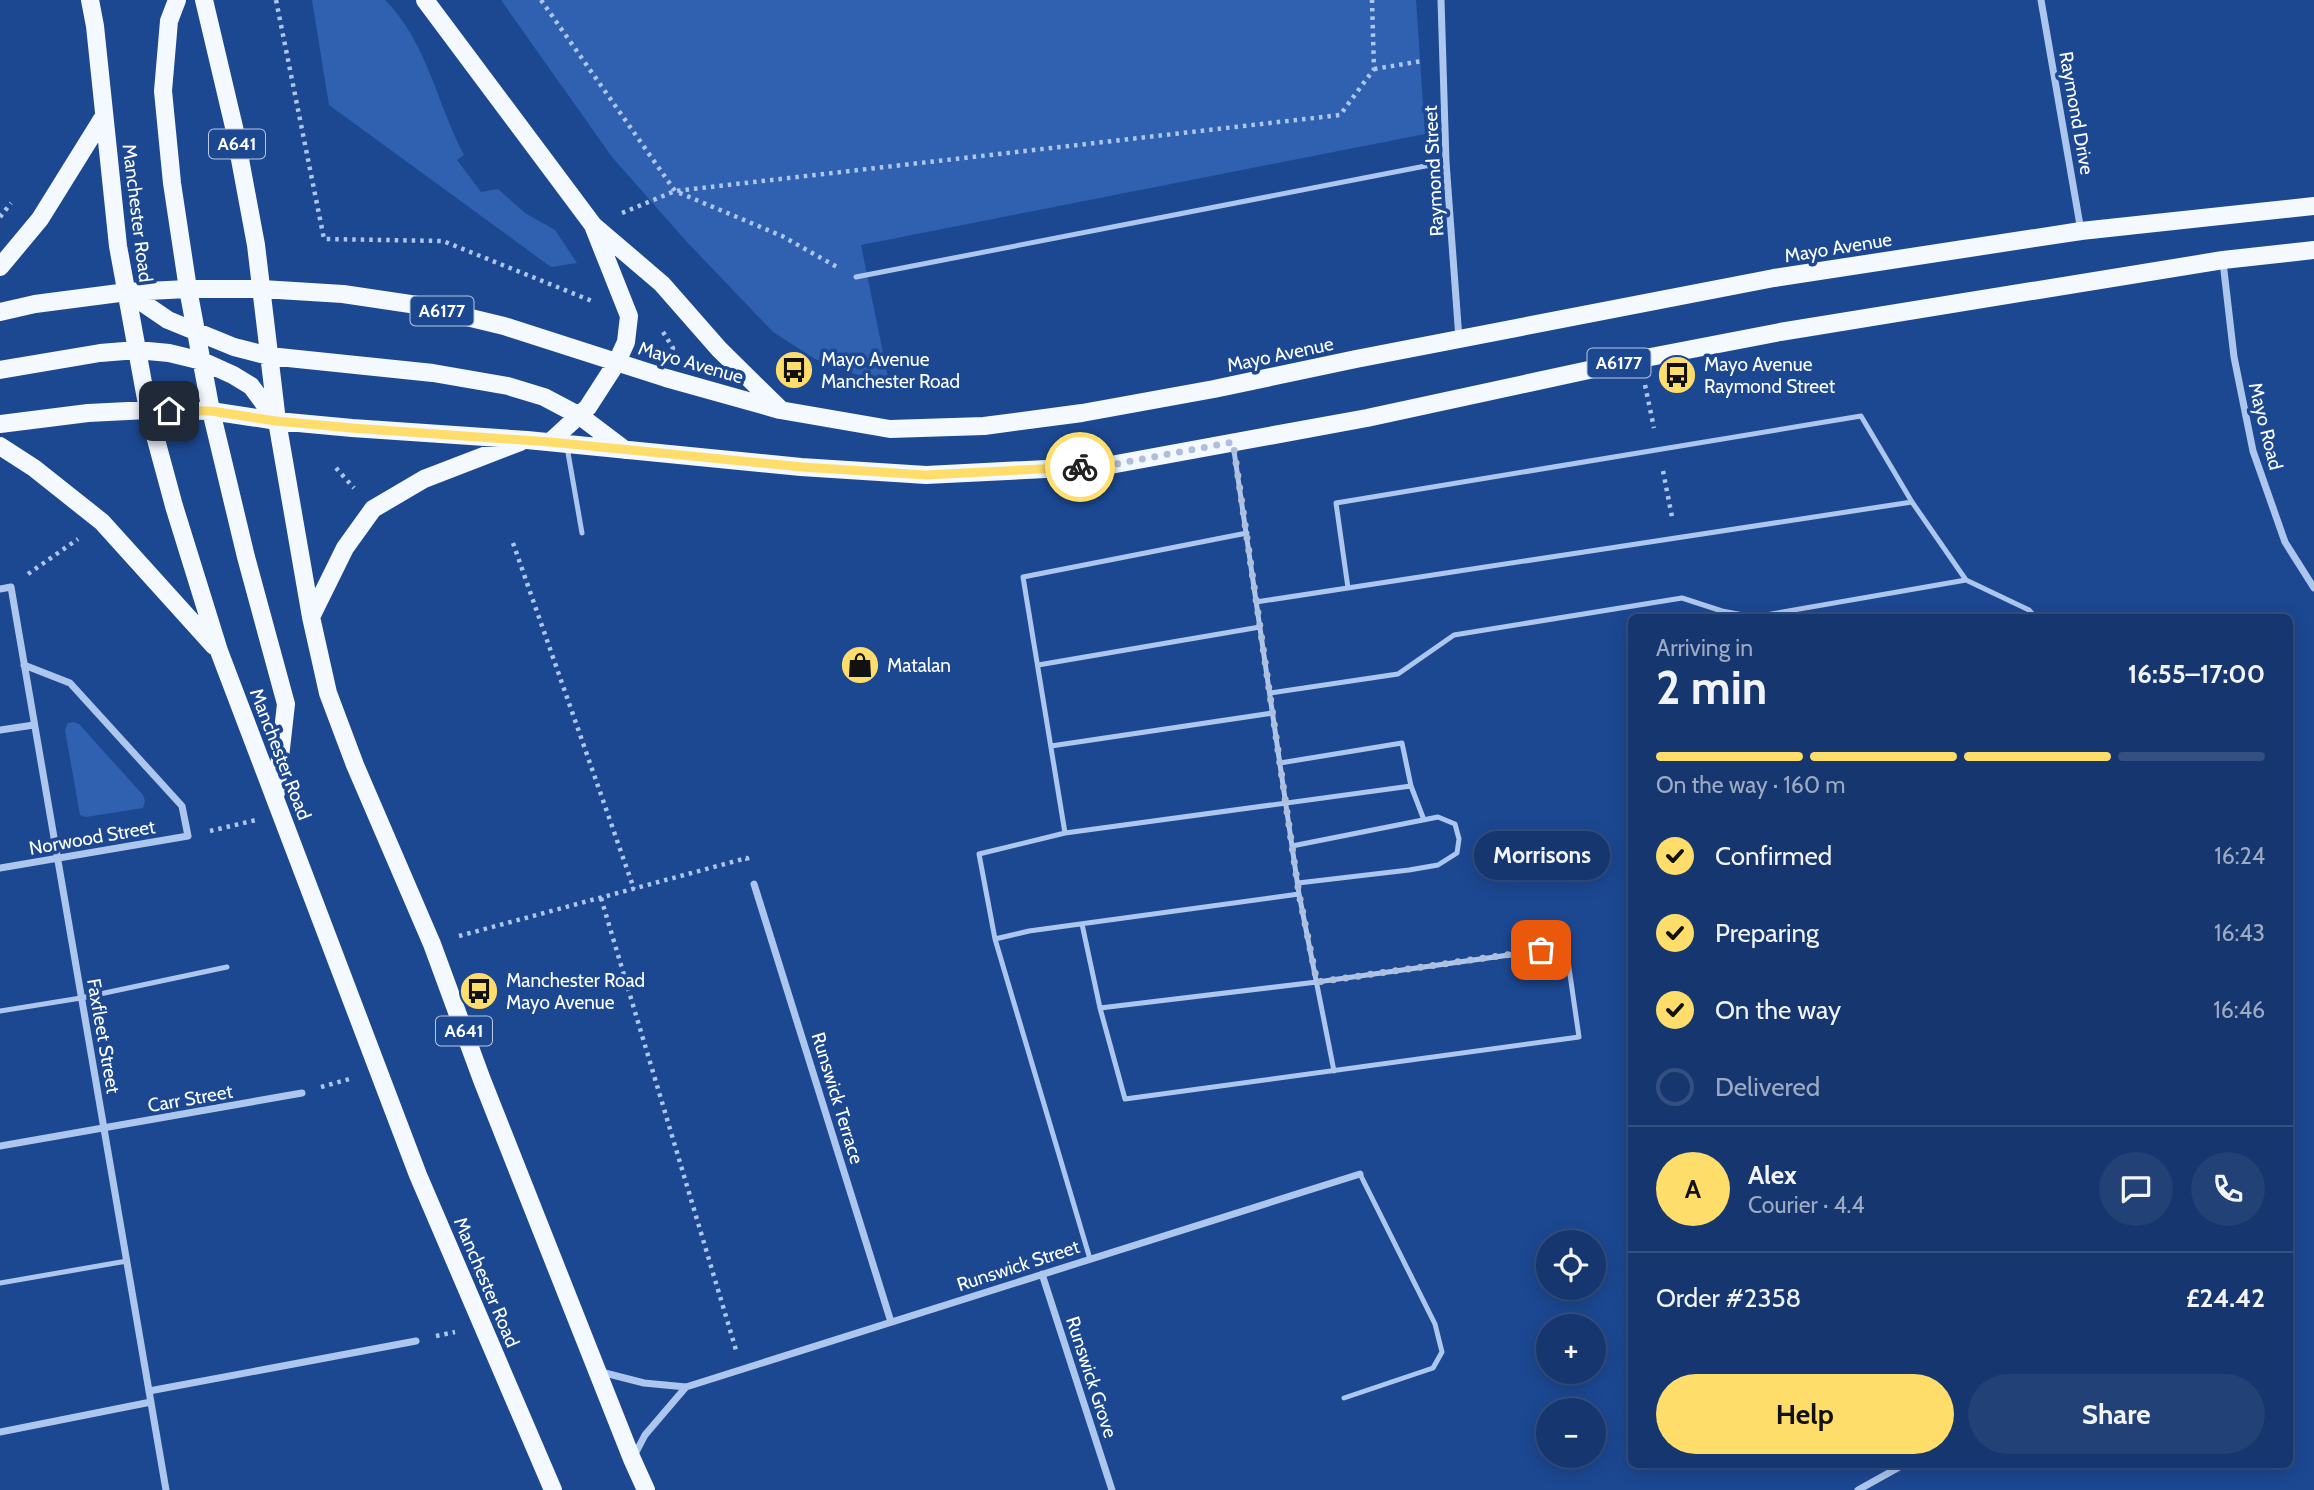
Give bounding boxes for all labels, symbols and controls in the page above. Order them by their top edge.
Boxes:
street label: Raymond Drive [2054,50,2099,177]
street label: Raymond Street [1419,104,1448,237]
road number: A641 [209,130,265,159]
street label: Manchester Road [118,143,157,284]
street label: Mayo Avenue [1783,228,1894,267]
road number: A6177 [410,296,474,326]
street label: Mayo Avenue [1225,332,1336,377]
street label: Mayo Avenue [636,336,746,389]
place label: Mayo Avenue Manchester Road [821,348,960,393]
road number: A6177 [1588,348,1650,377]
bus stop icon: Mayo Avenue Manchester Road [773,349,815,391]
place label: Mayo Avenue Raymond Street [1704,353,1836,398]
bus stop icon: Mayo Avenue Raymond Street [1656,354,1698,396]
street label: Mayo Road [2244,380,2287,472]
pin [139,381,199,441]
icon: home [150,392,188,430]
courier [1045,432,1115,502]
icon: bike [1061,448,1099,486]
text: Arriving in [1656,634,1753,662]
shop icon: Matalan [839,644,881,686]
place label: Matalan [887,654,951,677]
text: 16:55–17:00 [2128,658,2265,690]
text: 2 min [1656,660,1767,716]
street label: Manchester Road [245,685,316,823]
text: On the way · 160 m [1656,771,1845,799]
street label: Norwood Street [27,815,158,860]
callout: Morrisons [1473,831,1609,880]
icon: check [1656,837,1694,875]
text: Confirmed [1715,840,1832,872]
text: Morrisons [1493,841,1591,869]
text: 16:24 [2214,842,2265,870]
icon: check [1656,914,1694,952]
text: Preparing [1715,917,1819,949]
text: 16:43 [2214,919,2265,947]
pin [1511,920,1571,980]
icon: bag [1522,931,1560,969]
place label: Manchester Road Mayo Avenue [506,969,645,1014]
bus stop icon: Manchester Road Mayo Avenue [458,970,500,1012]
street label: Faxfleet Street [82,977,125,1096]
icon: check [1656,991,1694,1029]
text: On the way [1715,994,1841,1026]
text: 16:46 [2213,996,2265,1024]
road number: A641 [436,1016,492,1046]
street label: Runswick Terrace [807,1030,869,1167]
text: Delivered [1715,1071,1820,1103]
street label: Carr Street [146,1080,235,1117]
button: chat [2099,1152,2173,1226]
button: phone [2191,1152,2265,1226]
text: Alex [1748,1159,1797,1191]
text: A [1685,1173,1701,1205]
text: Courier · 4.4 [1748,1191,1865,1219]
street label: Manchester Road [449,1214,524,1351]
map controls [1536,1230,1606,1468]
button: locate [1536,1230,1606,1300]
street label: Runswick Street [954,1235,1083,1296]
text: Order #2358 [1656,1282,1801,1314]
text: £24.42 [2186,1282,2265,1314]
street label: Runswick Grove [1061,1313,1122,1441]
button: + [1536,1314,1606,1384]
button: Help [1656,1374,1954,1454]
button: Share [1968,1374,2265,1454]
button: − [1536,1398,1606,1468]

